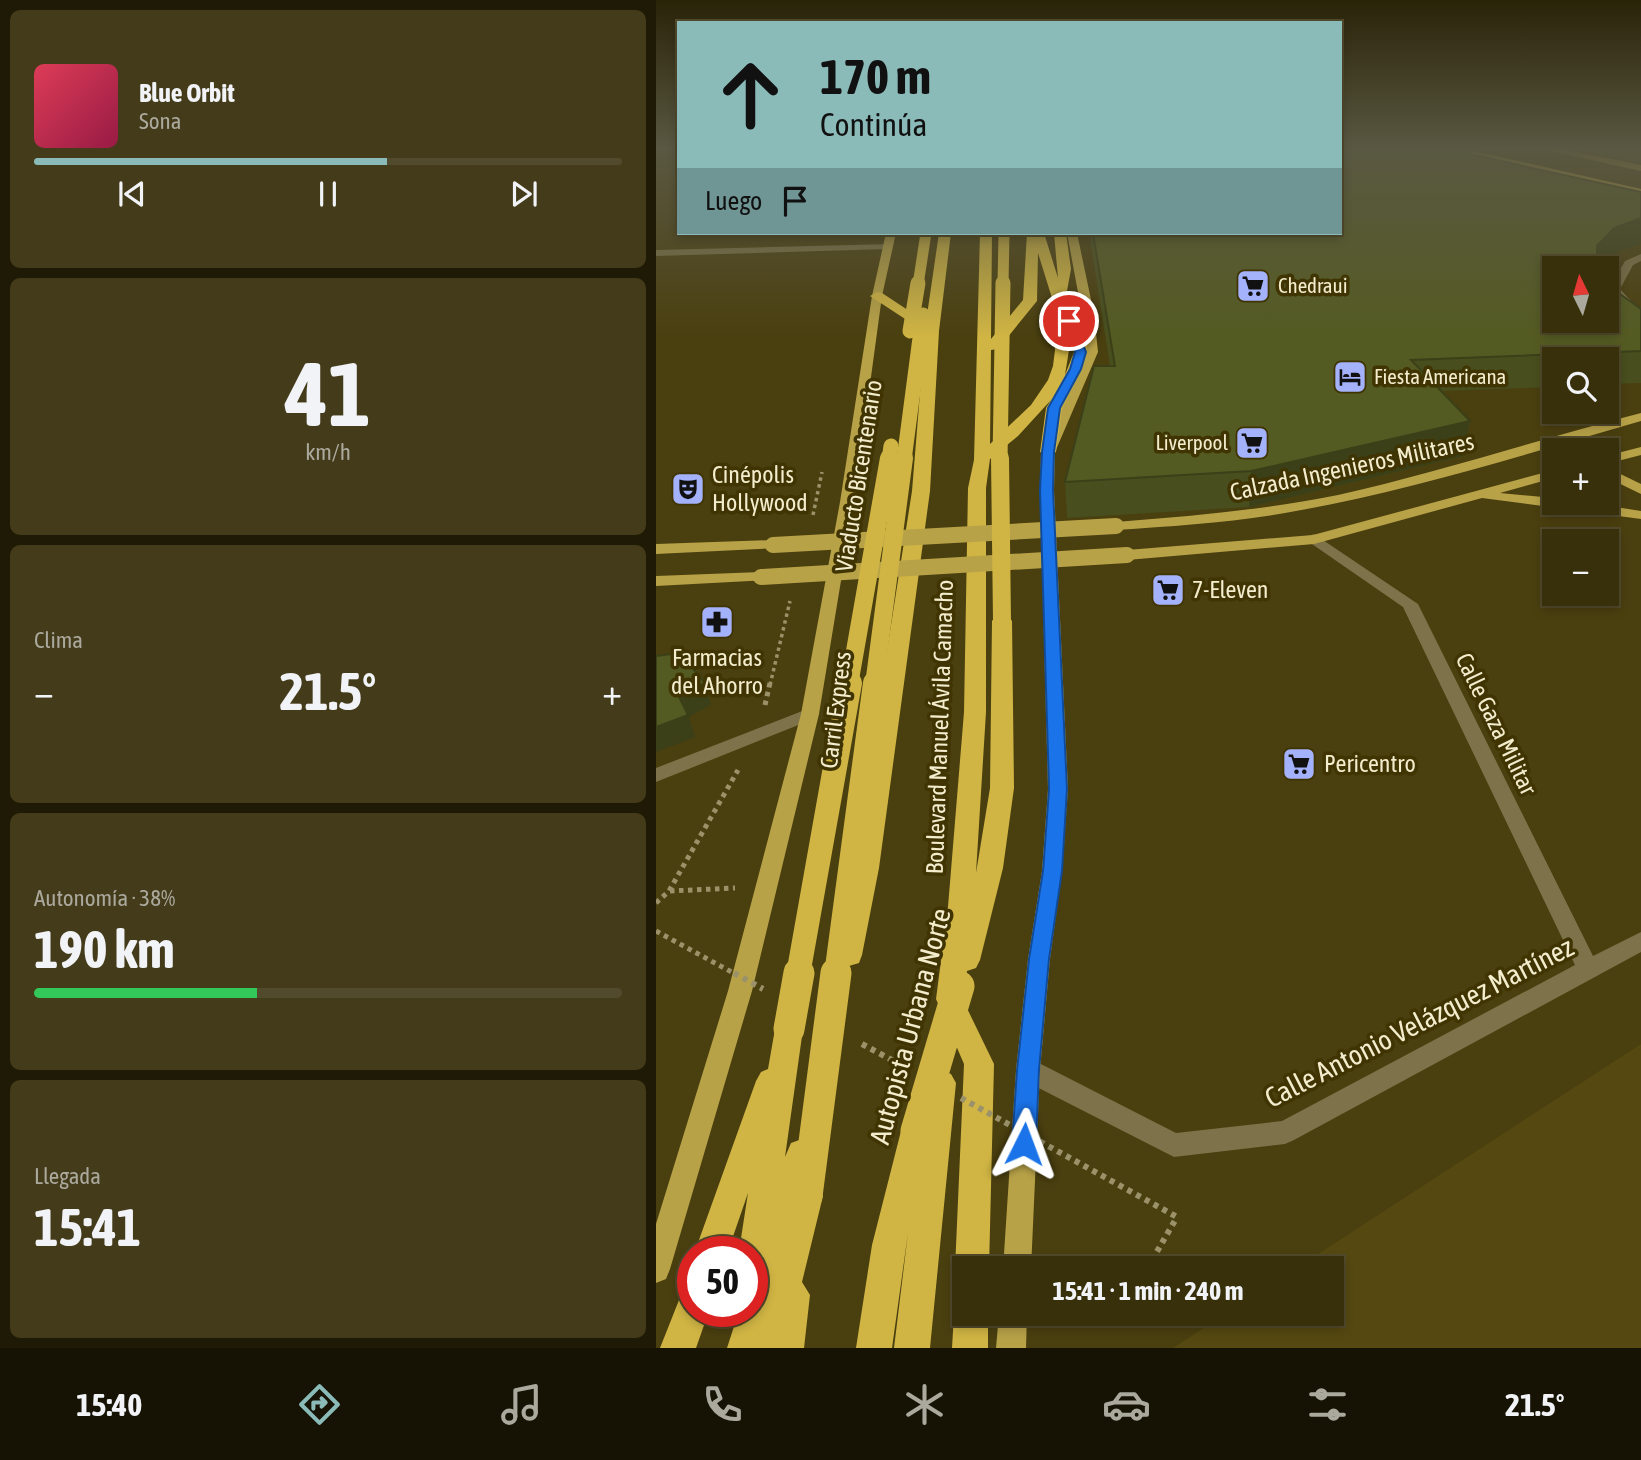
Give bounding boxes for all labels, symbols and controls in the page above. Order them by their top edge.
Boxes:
text: 170 m [820,48,931,104]
icon: ahead [705,49,796,140]
text: Blue Orbit [139,78,235,108]
text: Continúa [820,106,927,143]
text: Sona [139,108,181,134]
icon: previous [113,175,151,213]
icon: pause [309,175,347,213]
icon: next [505,175,543,213]
icon: arrive [776,182,814,220]
text: Luego [705,186,762,216]
north arrow [1542,256,1618,332]
map controls [1542,256,1619,606]
supermarket icon: Chedraui [1234,267,1272,305]
place label: Chedraui [1278,273,1348,297]
pin [1039,291,1099,351]
icon: arrive [1050,302,1088,340]
text: 41 [285,341,371,445]
button: search [1542,347,1619,424]
hotel icon: Fiesta Americana [1331,358,1369,396]
place label: Fiesta Americana [1374,364,1506,388]
street label: Viaducto Bicentenario [830,378,887,574]
supermarket icon: Liverpool [1233,424,1271,462]
street label: Calzada Ingenieros Militares [1227,427,1476,506]
place label: Liverpool [1156,430,1228,454]
button: + [1542,438,1619,515]
text: km/h [305,439,351,465]
place label: Cinépolis Hollywood [712,461,808,516]
theatre icon: Cinépolis Hollywood [669,470,707,508]
button: − [1542,529,1619,606]
supermarket icon: 7-Eleven [1149,571,1187,609]
place label: 7-Eleven [1192,576,1268,603]
street label: Boulevard Manuel Ávila Camacho [921,579,958,875]
pharmacy icon: Farmacias del Ahorro [698,603,736,641]
text: Clima [34,627,83,653]
place label: Farmacias del Ahorro [671,644,763,699]
street label: Calle Gaza Militar [1451,649,1543,800]
street label: Carril Express [815,650,856,770]
text: 21.5° [280,661,376,721]
text: − [34,670,54,713]
text: + [602,670,622,713]
supermarket icon: Pericentro [1280,745,1318,783]
place label: Pericentro [1324,750,1416,777]
text: Autonomía · 38% [34,885,175,911]
street label: Autopista Urbana Norte [863,905,957,1147]
text: 190 km [34,919,175,979]
street label: Calle Antonio Velázquez Martínez [1259,930,1579,1114]
position arrow [987,1107,1061,1181]
text: Llegada [34,1163,101,1189]
text: 15:41 [34,1197,141,1257]
speed limit sign: 50 [677,1236,768,1327]
text: 15:41 · 1 min · 240 m [1053,1276,1243,1306]
icon: directions [295,1380,344,1429]
icon: music [497,1380,546,1429]
icon: phone [698,1380,747,1429]
icon: climate [900,1380,949,1429]
icon: car [1102,1380,1151,1429]
icon: filters [1303,1380,1352,1429]
text: 15:40 [76,1386,142,1423]
text: 21.5° [1505,1386,1565,1423]

